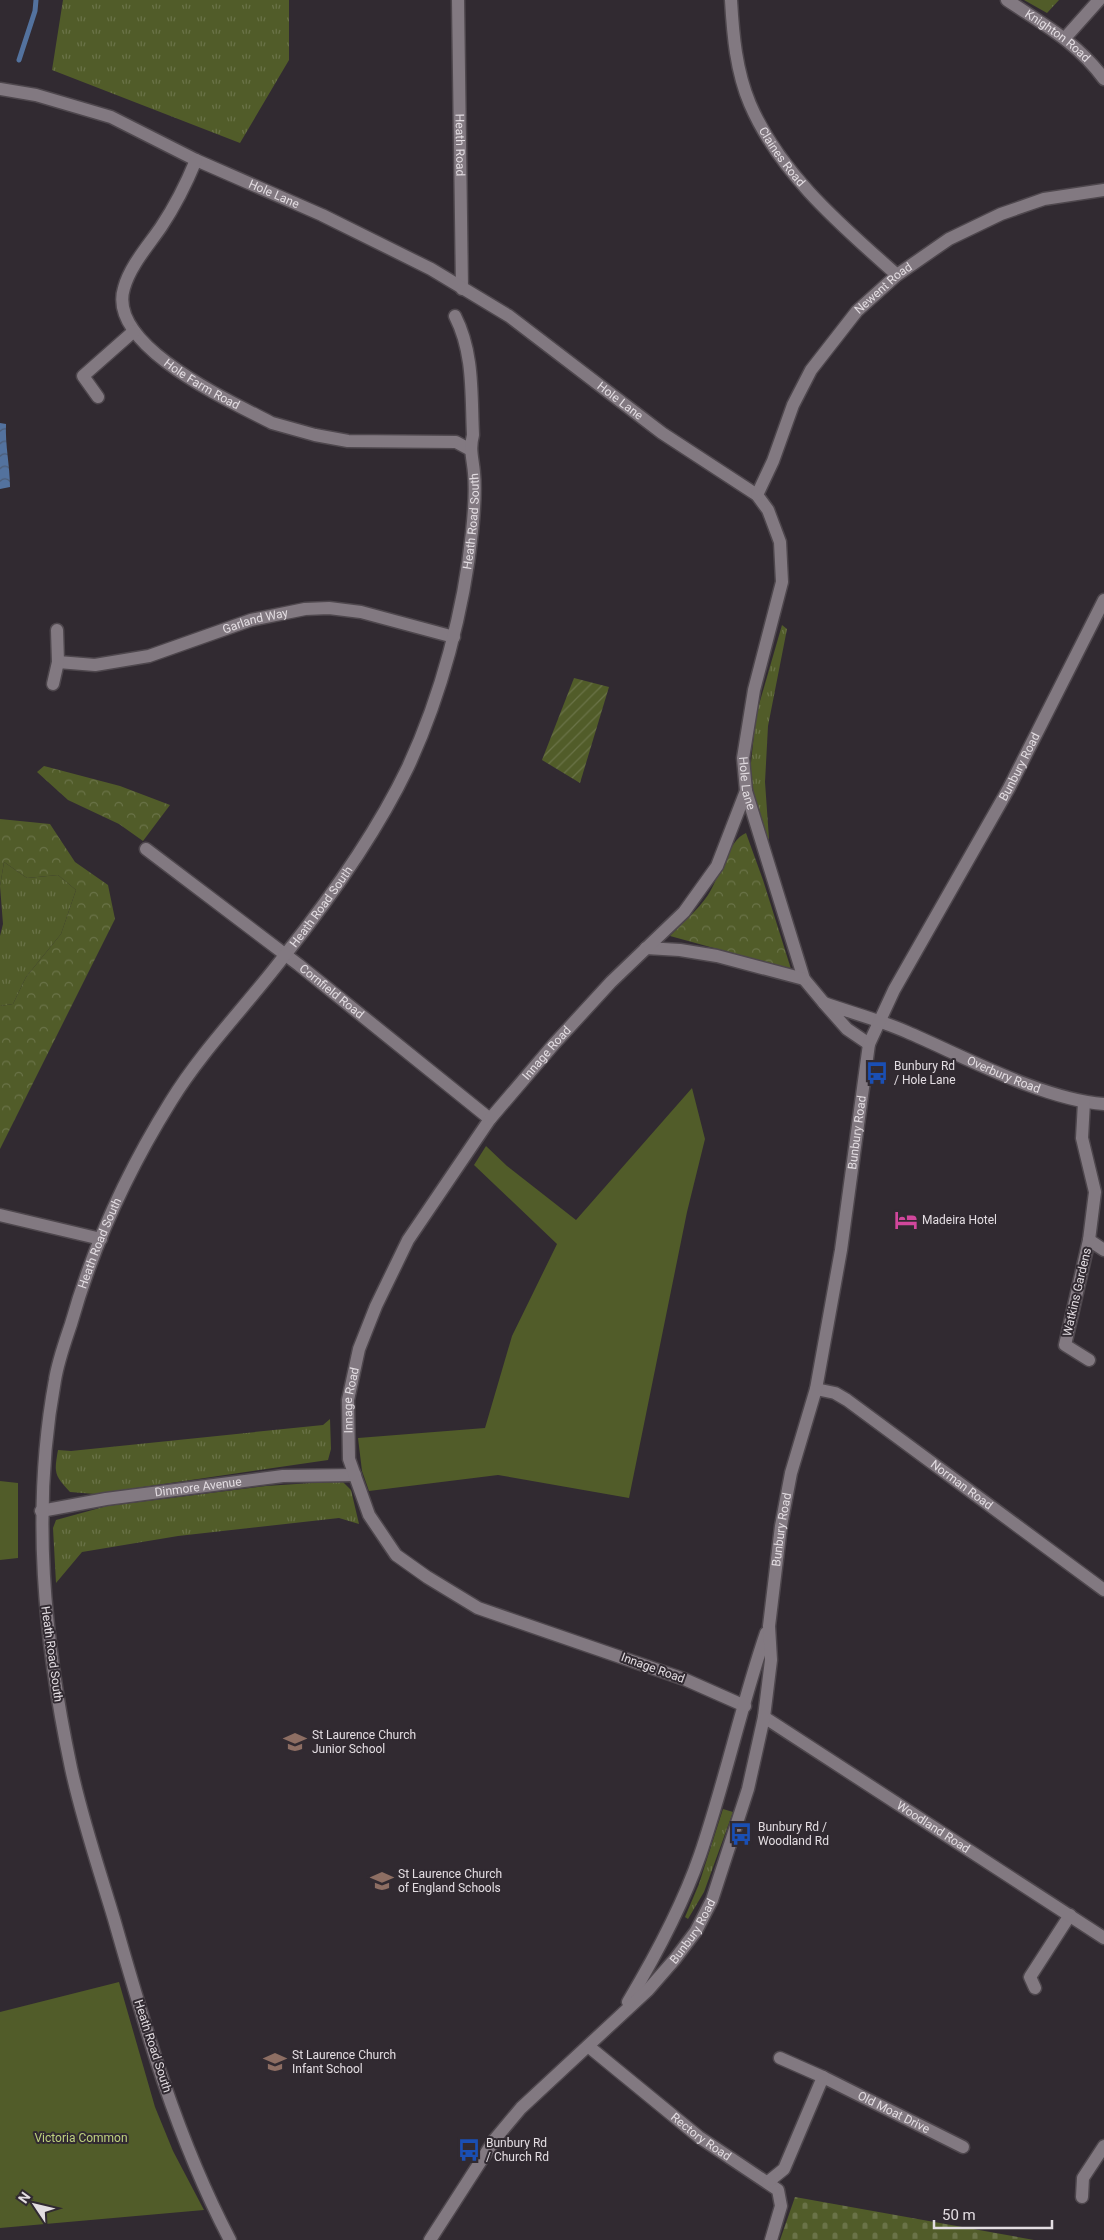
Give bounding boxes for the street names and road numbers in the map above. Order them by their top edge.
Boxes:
street label: Knighton Road [1022,7,1093,65]
street label: Heath Road [453,114,467,176]
street label: Claines Road [756,125,808,189]
street label: Hole Lane [247,177,301,211]
street label: Newent Road [852,260,915,317]
street label: Hole Farm Road [161,356,242,412]
street label: Hole Lane [595,379,646,423]
street label: Heath Road South [460,473,482,570]
street label: Garland Way [221,606,290,636]
street label: Bunbury Road [996,730,1043,803]
street label: Hole Lane [736,756,758,811]
street label: Heath Road South [287,864,355,950]
street label: Cornfield Road [297,961,367,1021]
street label: Innage Road [520,1023,574,1083]
street label: Overbury Road [965,1053,1042,1096]
street label: Bunbury Road [845,1095,869,1170]
street label: Heath Road South [75,1196,124,1290]
street label: Watkins Gardens [1060,1246,1094,1338]
street label: Innage Road [341,1366,362,1434]
street label: Norman Road [928,1457,996,1512]
street label: Dinmore Avenue [154,1474,242,1500]
street label: Bunbury Road [769,1492,794,1567]
street label: Heath Road South [38,1605,66,1703]
street label: Innage Road [619,1650,687,1686]
street label: Woodland Road [894,1798,973,1856]
street label: Bunbury Road [667,1896,718,1967]
street label: Heath Road South [131,1998,175,2094]
street label: Old Moat Drive [855,2088,932,2136]
street label: Rectory Road [668,2110,734,2163]

